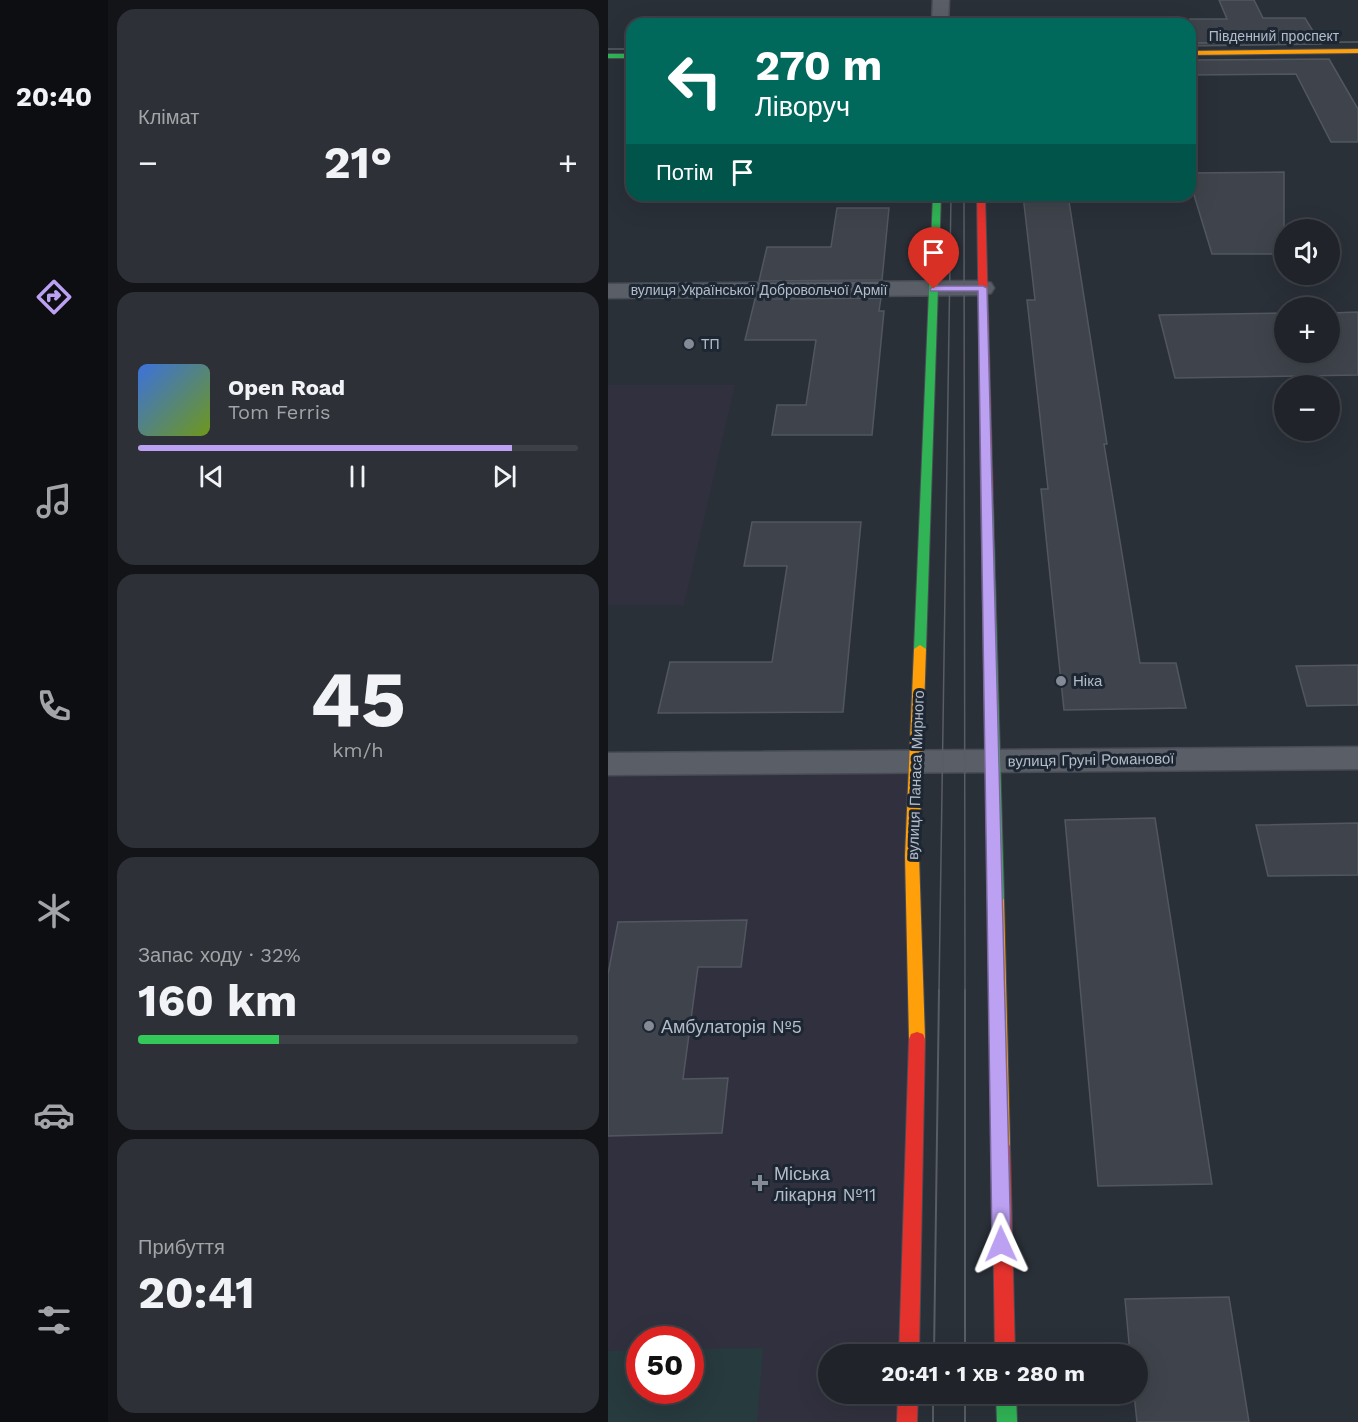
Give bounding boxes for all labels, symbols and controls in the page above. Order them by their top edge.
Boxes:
street label: Південний проспект [1209,28,1340,44]
text: 270 m [755,41,882,90]
icon: left [656,42,734,120]
text: 20:40 [16,81,92,113]
text: Ліворуч [755,91,850,123]
text: Клімат [138,105,199,129]
text: 21° [324,136,392,189]
text: − [138,143,158,182]
text: + [558,143,578,182]
icon: arrive [726,156,759,189]
text: Потім [656,160,714,185]
map controls [1274,219,1340,441]
button: sound [1274,219,1340,285]
pin [908,227,959,289]
icon: arrive [917,236,950,269]
icon: directions [33,276,75,318]
street label: вулиця Української Добровольчої Армії [631,282,887,298]
button: + [1274,297,1340,363]
place label: ТП [701,336,720,352]
marker: ТП [682,337,696,351]
text: Open Road [228,375,345,400]
button: − [1274,375,1340,441]
text: Tom Ferris [228,400,331,424]
icon: previous [195,460,228,493]
icon: pause [341,460,374,493]
icon: next [488,460,521,493]
icon: music [33,480,75,522]
text: 45 [310,653,406,745]
place label: Ніка [1073,672,1103,690]
marker: Ніка [1054,674,1068,688]
icon: phone [33,685,75,727]
street label: вулиця Панаса Мирного [904,690,928,860]
text: km/h [332,738,384,762]
street label: вулиця Груні Романової [1007,750,1175,770]
icon: climate [33,890,75,932]
text: Запас ходу · 32% [138,943,301,967]
text: 160 km [138,974,297,1027]
place label: Амбулаторія №5 [661,1016,802,1037]
marker: Амбулаторія №5 [642,1019,656,1033]
icon: car [33,1094,75,1136]
place label: Міська лікарня №11 [774,1163,876,1205]
marker: Міська лікарня №11 [751,1174,769,1192]
position arrow [969,1212,1033,1276]
text: Прибуття [138,1235,225,1259]
text: 20:41 [138,1266,255,1319]
icon: filters [33,1299,75,1341]
speed limit sign: 50 [626,1326,704,1404]
text: 20:41 · 1 хв · 280 m [881,1361,1085,1386]

